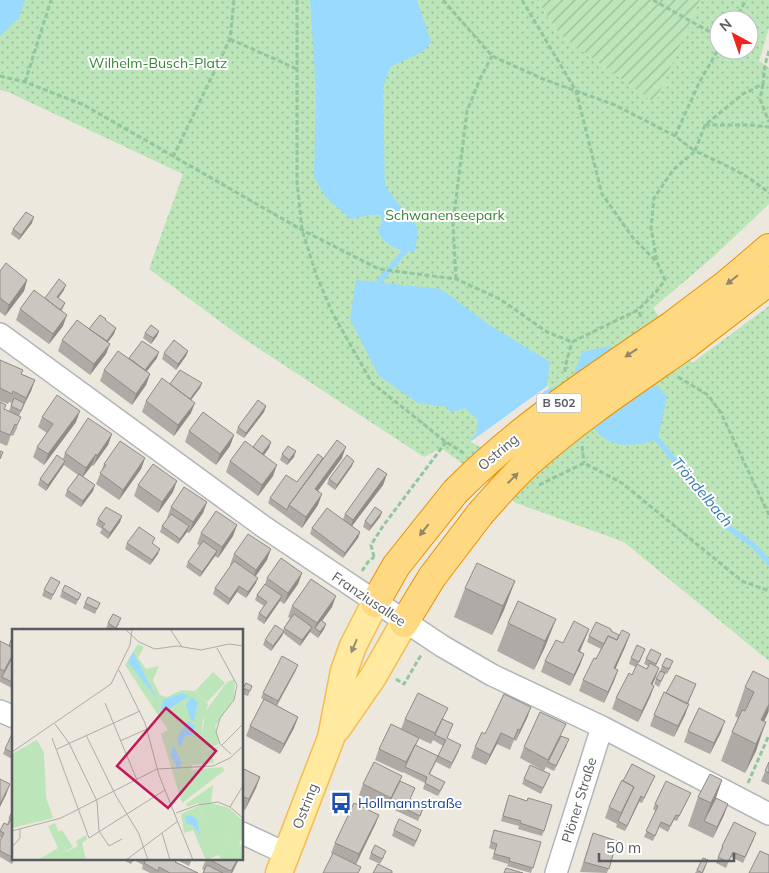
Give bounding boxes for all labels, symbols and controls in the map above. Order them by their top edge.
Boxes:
north arrow [709,10,759,60]
text: N [716,15,735,35]
park label: Wilhelm-Busch-Platz [89,54,227,72]
park label: Schwanenseepark [385,206,506,224]
one-way arrow [726,274,739,285]
one-way arrow [624,349,638,358]
road number: B 502 [536,393,582,412]
street label: Ostring [474,430,522,474]
water label: Tröndelbach [668,453,737,531]
one-way arrow [507,472,519,484]
one-way arrow [418,523,429,536]
street label: Franziusallee [329,568,409,630]
inset map [12,629,244,860]
one-way arrow [349,639,357,653]
street label: Plöner Straße [557,755,601,845]
street label: Ostring [288,781,322,831]
bus stop icon: Hollmannstraße [328,790,354,816]
place label: Hollmannstraße [358,794,462,812]
scale bar [599,830,734,862]
text: 50 m [606,838,641,857]

